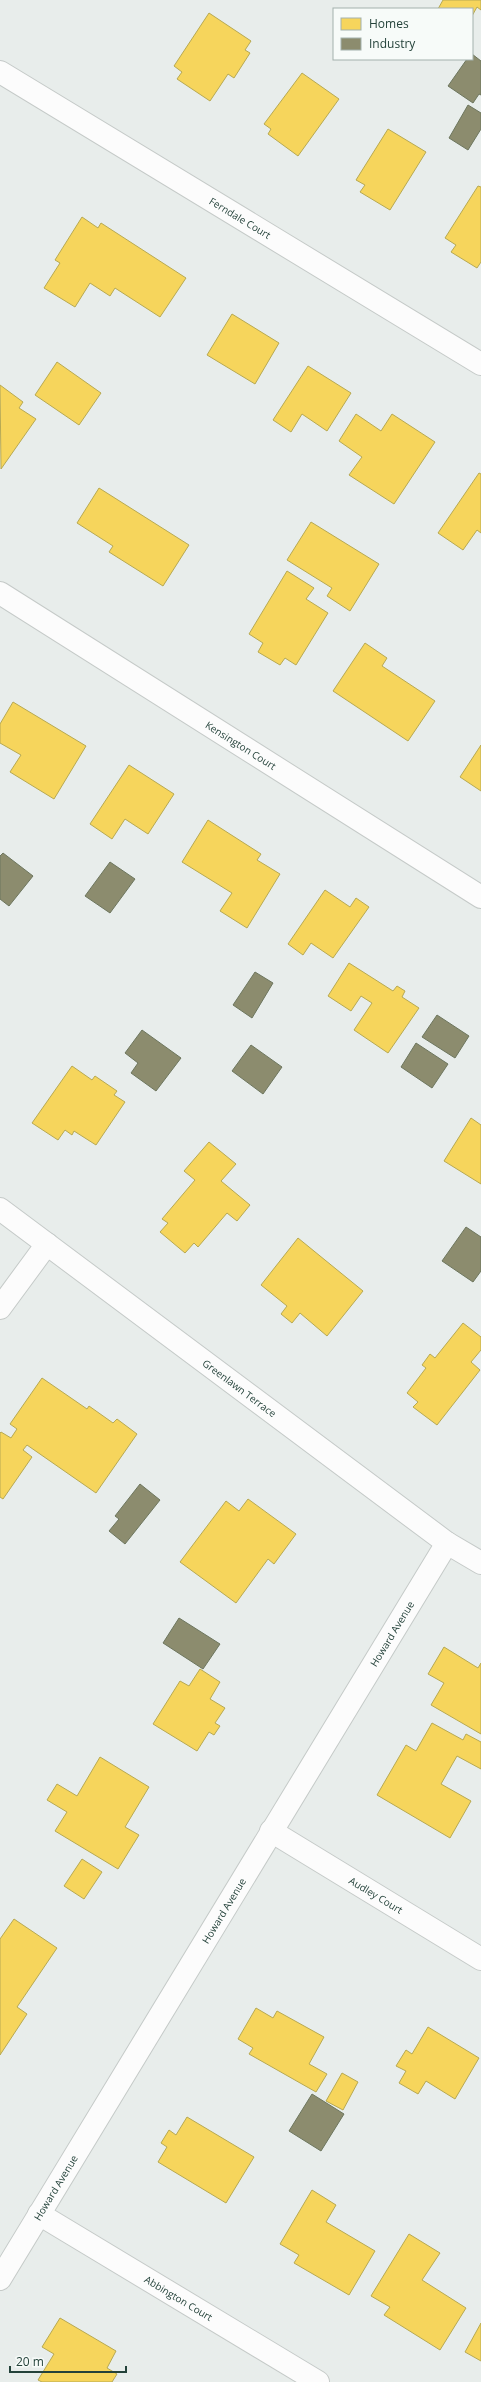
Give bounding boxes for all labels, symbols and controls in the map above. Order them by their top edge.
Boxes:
legend [333,8,473,60]
text: Homes [369,15,409,32]
text: Industry [369,35,416,52]
street label: Ferndale Court [207,194,274,242]
street label: Kensington Court [203,718,279,773]
street label: Greenlawn Terrace [200,1356,280,1420]
street label: Howard Avenue [367,1598,417,1669]
street label: Audley Court [347,1873,406,1917]
street label: Howard Avenue [198,1875,249,1946]
street label: Howard Avenue [30,2152,81,2223]
street label: Abbington Court [142,2272,216,2324]
scale bar [10,2348,126,2374]
text: 20 m [16,2353,44,2370]

